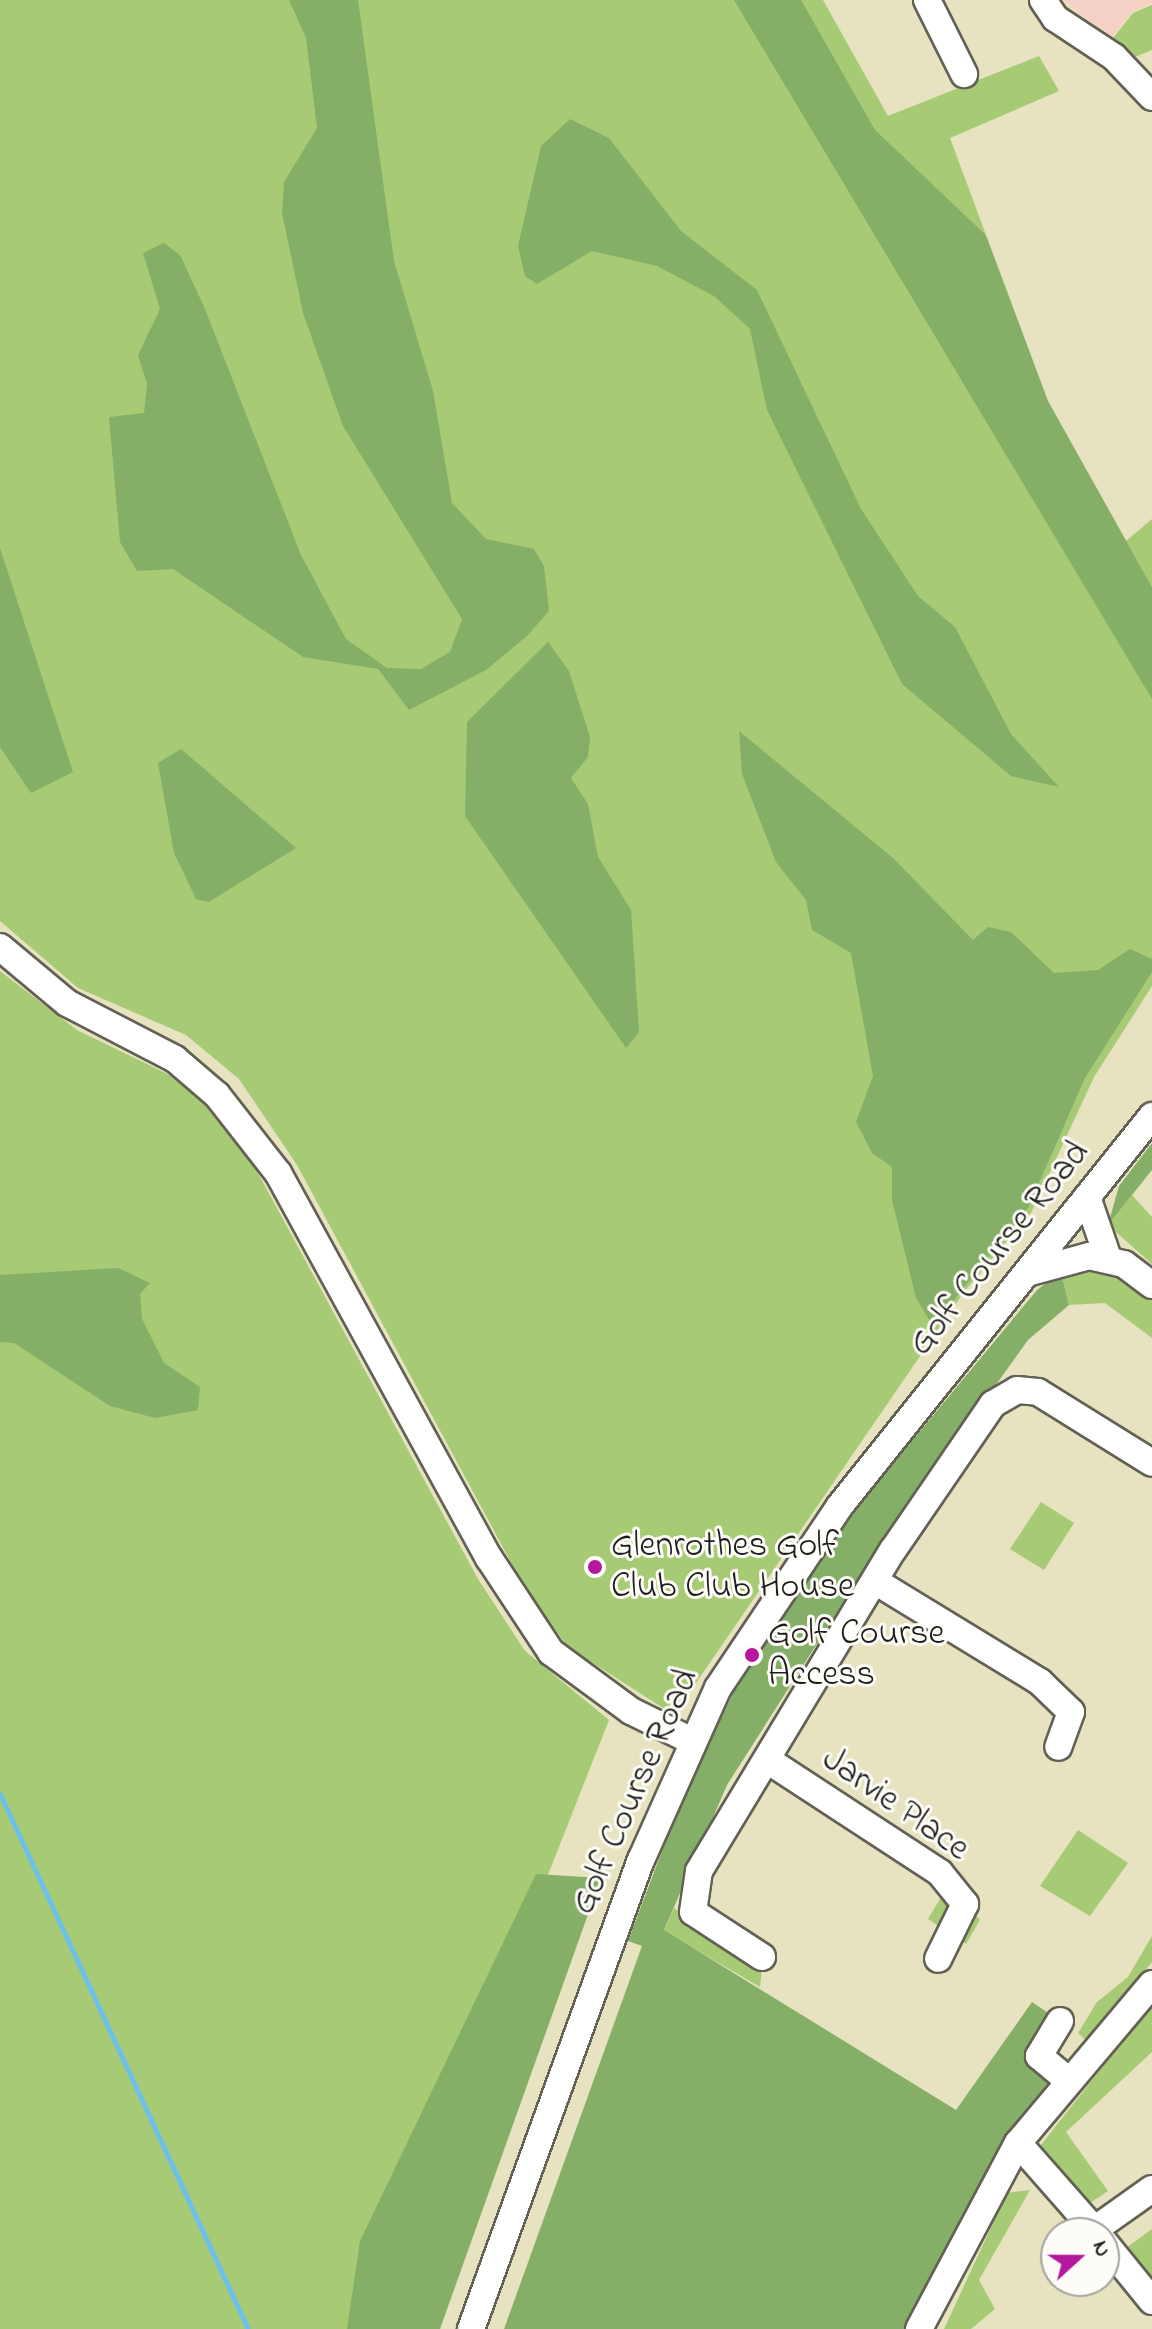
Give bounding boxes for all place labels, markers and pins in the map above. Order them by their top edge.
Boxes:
place label: Glenrothes Golf Club Club House [611,1524,854,1609]
marker: Glenrothes Golf Club Club House [586,1558,604,1576]
place label: Golf Course Access [768,1612,945,1697]
marker: Golf Course Access [743,1646,761,1664]

